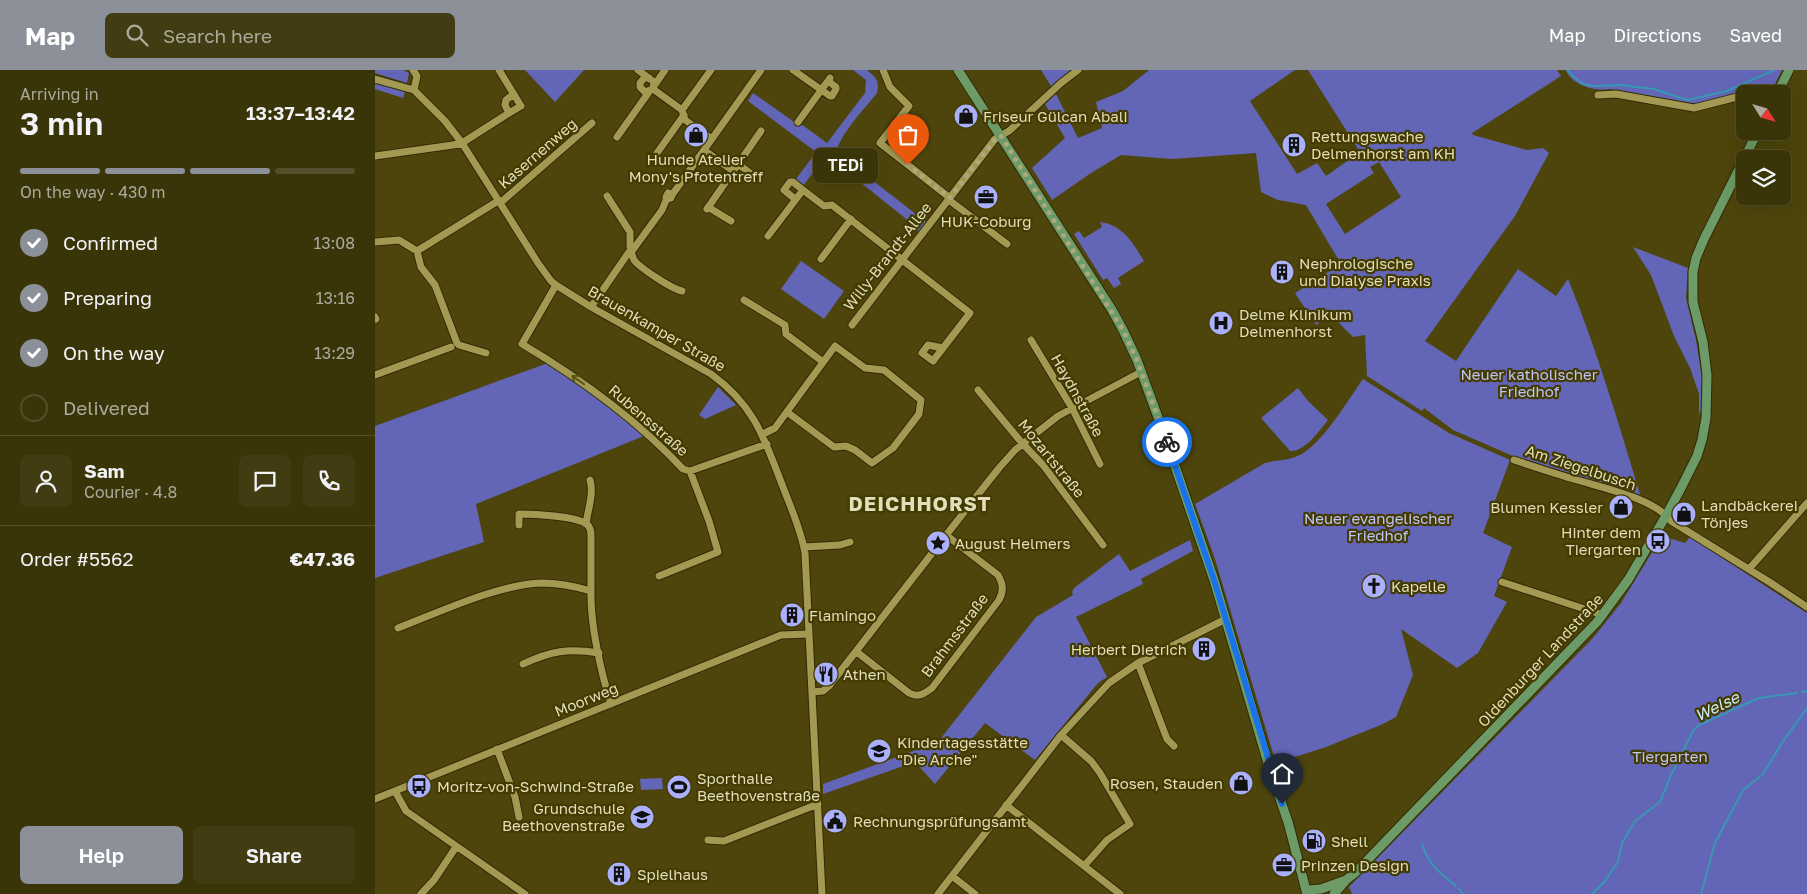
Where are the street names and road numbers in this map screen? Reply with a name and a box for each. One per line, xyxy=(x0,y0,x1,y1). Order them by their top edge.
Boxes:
street label: Kasernenweg xyxy=(494,114,580,192)
street label: Willy-Brandt-Allee xyxy=(839,198,935,314)
street label: Brauenkamper Straße xyxy=(585,281,729,375)
street label: Haydnstraße xyxy=(1048,351,1108,440)
street label: Rubensstraße xyxy=(606,381,693,460)
street label: Mozartstraße xyxy=(1015,415,1089,501)
street label: Am Ziegelbusch xyxy=(1523,441,1639,493)
street label: Brahmsstraße xyxy=(917,589,992,680)
street label: Oldenburger Landstraße xyxy=(1474,589,1607,730)
street label: Moorweg xyxy=(552,678,620,720)

